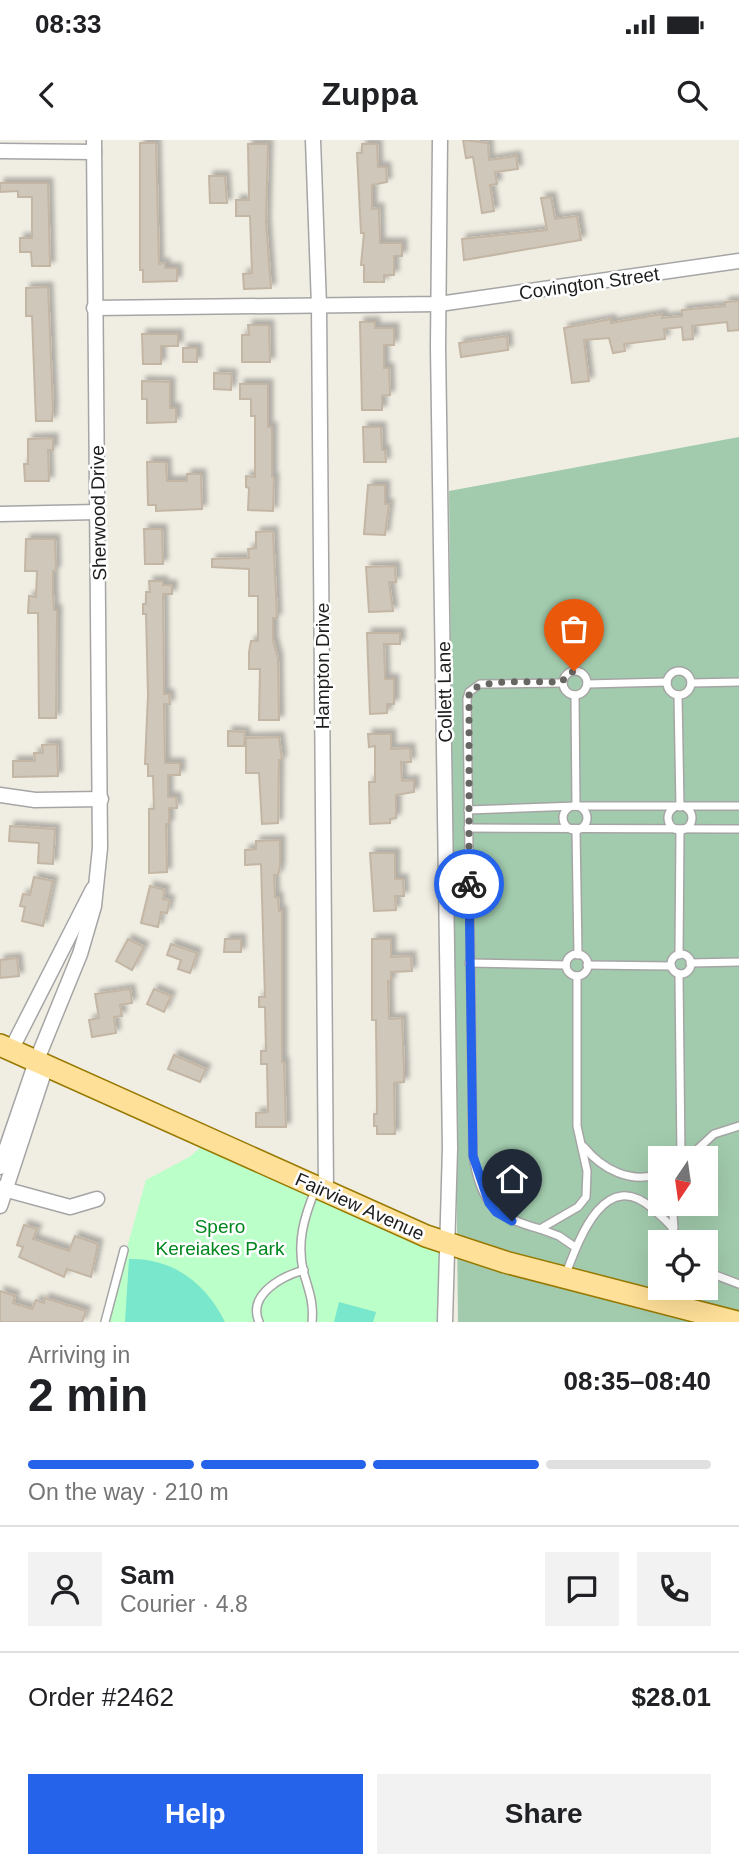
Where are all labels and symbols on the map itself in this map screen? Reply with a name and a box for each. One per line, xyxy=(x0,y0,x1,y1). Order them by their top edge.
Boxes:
street label: Covington Street xyxy=(518,263,661,304)
street label: Sherwood Drive xyxy=(87,445,110,581)
pin xyxy=(544,599,604,671)
street label: Hampton Drive xyxy=(312,603,333,729)
street label: Collett Lane xyxy=(433,641,456,743)
courier xyxy=(434,849,504,919)
north arrow xyxy=(648,1146,718,1216)
pin xyxy=(482,1149,542,1221)
street label: Fairview Avenue xyxy=(292,1169,428,1244)
park label: Spero Kereiakes Park xyxy=(156,1216,285,1259)

